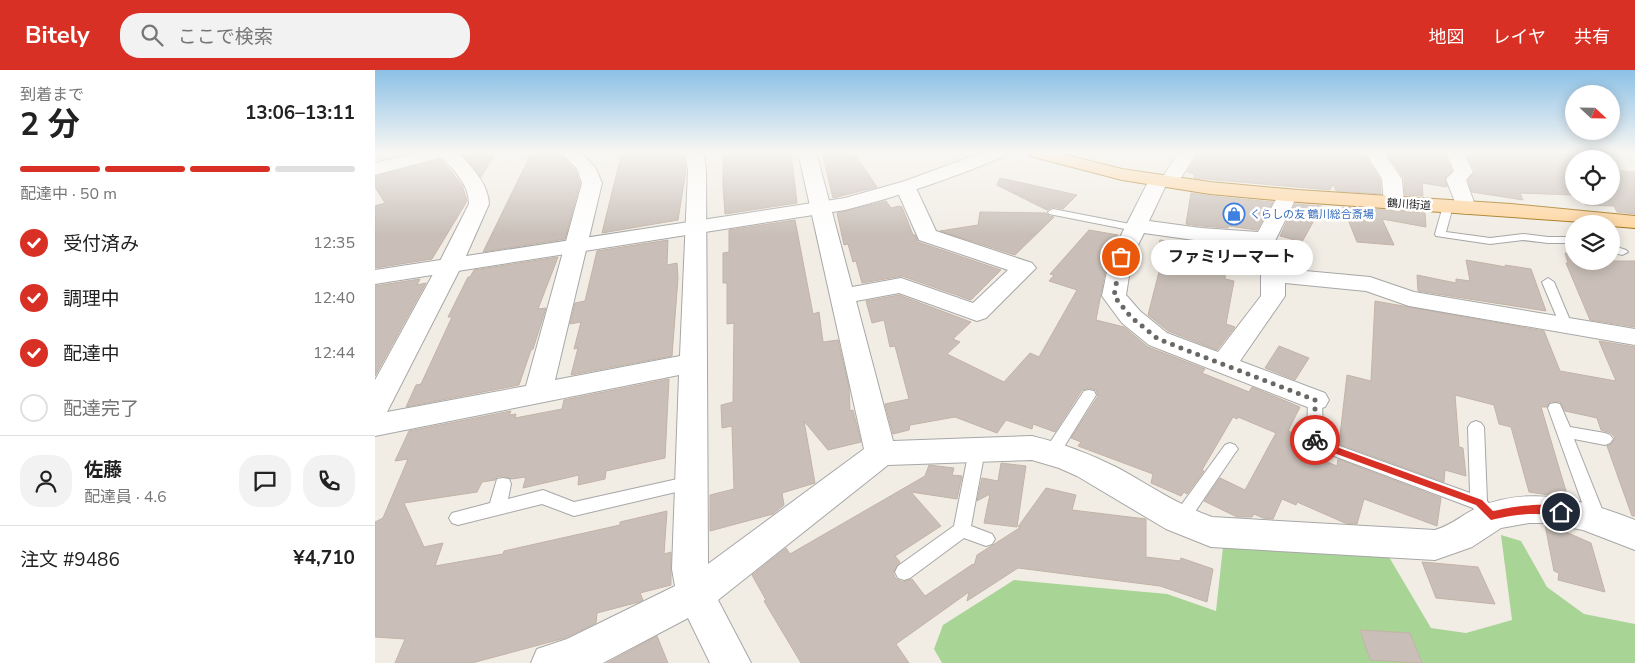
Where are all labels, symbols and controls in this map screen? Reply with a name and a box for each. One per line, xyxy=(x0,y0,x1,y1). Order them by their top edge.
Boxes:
search box xyxy=(120,13,470,58)
text: Bitely xyxy=(25,19,90,51)
icon: search xyxy=(138,21,166,49)
text: ここで検索 xyxy=(178,24,273,50)
text: 地図 xyxy=(1429,25,1465,49)
text: レイヤ xyxy=(1493,25,1546,49)
text: 共有 xyxy=(1574,25,1610,49)
text: 到着まで xyxy=(20,84,84,106)
north arrow xyxy=(1565,85,1620,140)
map controls xyxy=(1565,85,1620,270)
text: 13:06–13:11 xyxy=(245,100,355,126)
text: 2 分 xyxy=(20,103,80,146)
button: locate xyxy=(1565,150,1620,205)
text: 配達中 · 50 m xyxy=(20,183,117,205)
street label: 鶴川街道 xyxy=(1386,195,1431,214)
shop icon: くらしの友 鶴川総合斎場 xyxy=(1222,202,1246,226)
place label: くらしの友 鶴川総合斎場 xyxy=(1250,207,1374,222)
button: layers xyxy=(1565,215,1620,270)
icon: check xyxy=(20,229,48,257)
text: 受付済み xyxy=(63,231,139,257)
text: 12:35 xyxy=(313,232,355,254)
pin xyxy=(1100,236,1142,278)
callout: ファミリーマート xyxy=(1151,240,1313,274)
icon: bag xyxy=(1107,243,1135,271)
text: ファミリーマート xyxy=(1168,246,1296,268)
icon: check xyxy=(20,284,48,312)
text: 調理中 xyxy=(63,286,120,312)
text: 12:40 xyxy=(313,287,355,309)
icon: check xyxy=(20,339,48,367)
text: 配達中 xyxy=(63,341,120,367)
text: 12:44 xyxy=(313,342,355,364)
text: 配達完了 xyxy=(63,396,139,422)
courier xyxy=(1290,415,1340,465)
icon: bike xyxy=(1301,426,1329,454)
button: person xyxy=(20,455,72,507)
button: chat xyxy=(239,455,291,507)
button: phone xyxy=(303,455,355,507)
text: 佐藤 xyxy=(84,457,122,483)
text: 配達員 · 4.6 xyxy=(84,486,167,508)
pin xyxy=(1540,491,1582,533)
icon: home xyxy=(1547,498,1575,526)
text: ¥4,710 xyxy=(293,545,355,571)
text: 注文 #9486 xyxy=(20,547,120,573)

